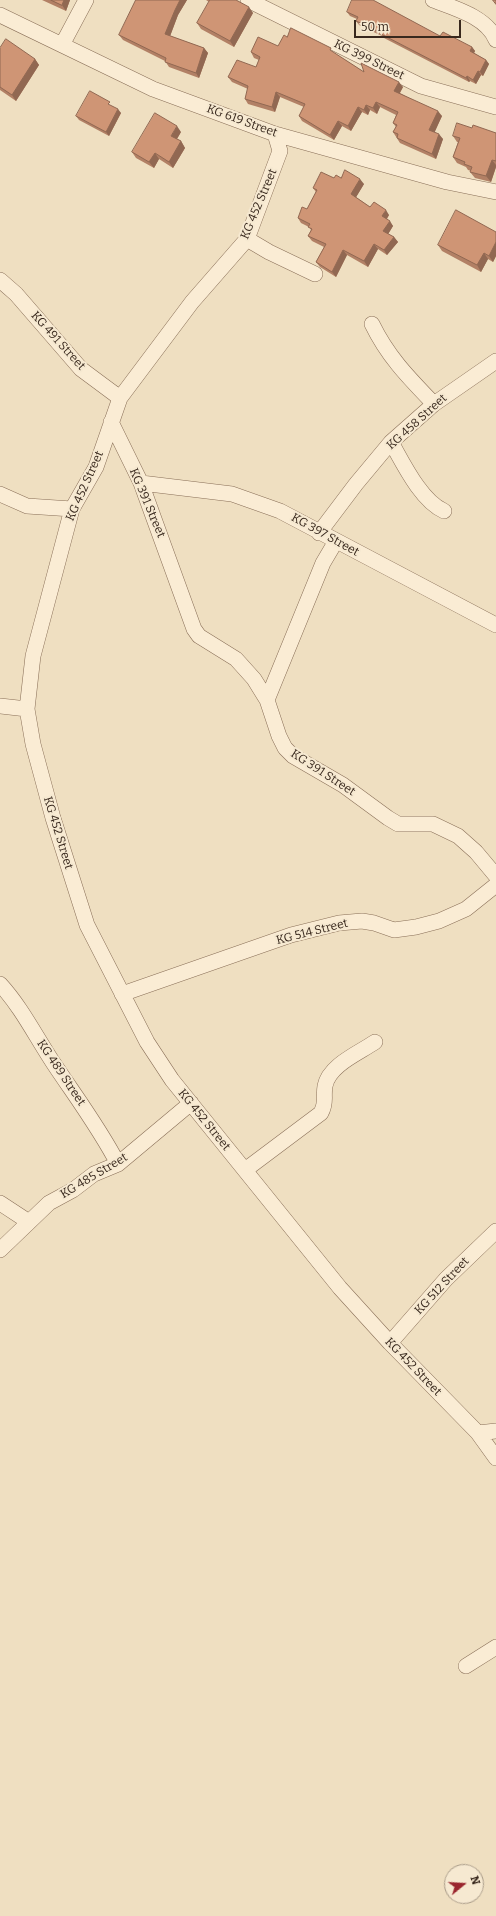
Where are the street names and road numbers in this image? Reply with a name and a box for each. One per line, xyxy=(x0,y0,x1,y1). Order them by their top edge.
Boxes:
street label: KG 399 Street xyxy=(332,37,406,83)
street label: KG 619 Street xyxy=(205,102,279,140)
street label: KG 452 Street xyxy=(238,167,280,241)
street label: KG 491 Street xyxy=(28,309,88,373)
street label: KG 458 Street xyxy=(384,391,450,453)
street label: KG 452 Street xyxy=(63,449,107,523)
street label: KG 391 Street xyxy=(126,466,168,540)
street label: KG 397 Street xyxy=(289,511,361,559)
street label: KG 391 Street xyxy=(288,747,358,799)
street label: KG 452 Street xyxy=(40,795,76,871)
street label: KG 514 Street xyxy=(275,916,349,948)
street label: KG 489 Street xyxy=(34,1037,88,1109)
street label: KG 452 Street xyxy=(175,1086,233,1154)
street label: KG 485 Street xyxy=(58,1150,130,1202)
street label: KG 512 Street xyxy=(412,1254,472,1318)
street label: KG 452 Street xyxy=(382,1335,444,1399)

